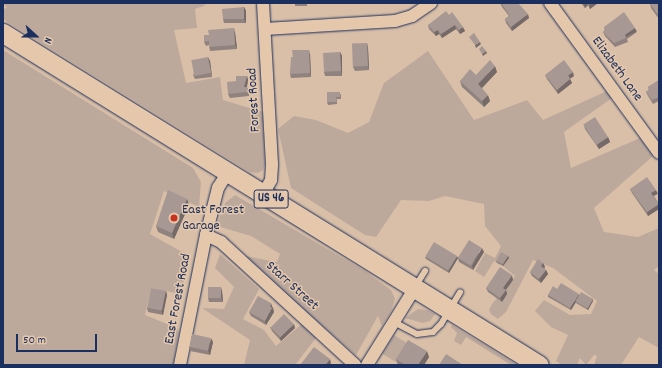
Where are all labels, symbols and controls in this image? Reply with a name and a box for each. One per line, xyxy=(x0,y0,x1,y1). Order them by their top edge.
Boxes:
north arrow xyxy=(16,16,56,56)
street label: Elizabeth Lane xyxy=(588,33,646,105)
text: N xyxy=(39,35,56,46)
street label: Forest Road xyxy=(244,67,264,133)
road number: US 46 xyxy=(253,188,289,210)
place label: East Forest Garage xyxy=(182,202,244,234)
marker: East Forest Garage xyxy=(169,213,179,223)
street label: East Forest Road xyxy=(161,253,195,345)
street label: Starr Street xyxy=(262,258,322,314)
scale bar xyxy=(18,326,99,352)
text: 50 m xyxy=(23,332,46,349)

